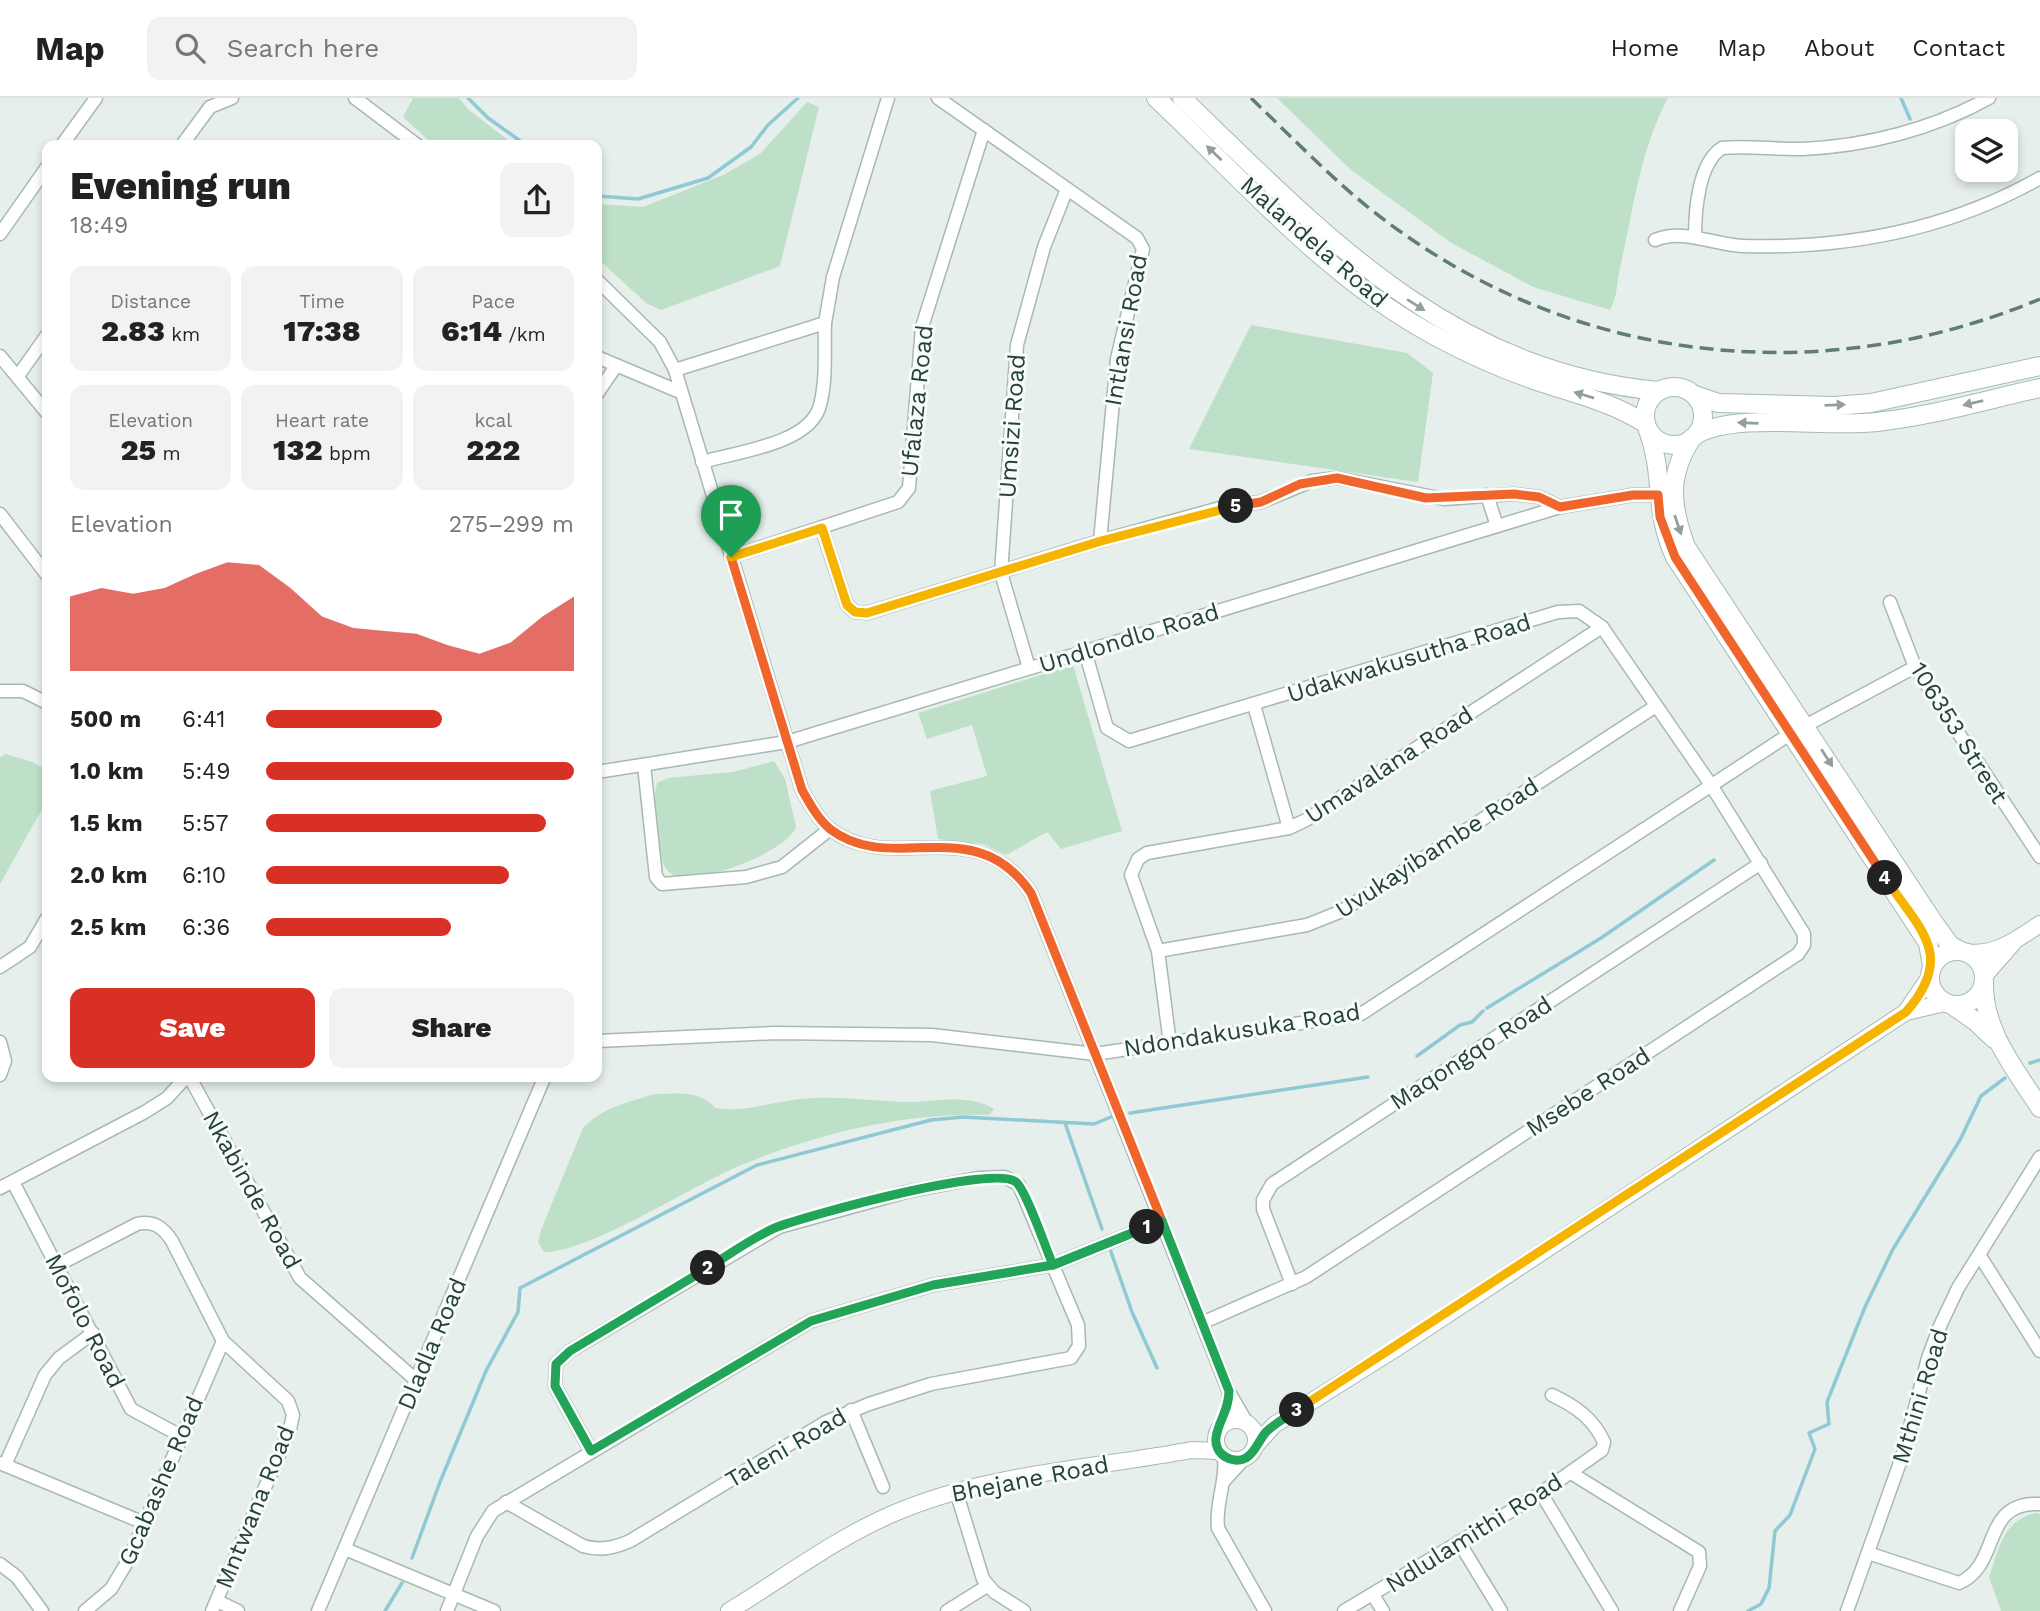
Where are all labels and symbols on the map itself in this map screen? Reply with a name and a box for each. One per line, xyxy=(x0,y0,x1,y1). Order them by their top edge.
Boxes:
one-way arrow xyxy=(1206,145,1223,162)
street label: Malandela Road xyxy=(1235,170,1393,314)
street label: Intlansi Road xyxy=(1099,252,1153,408)
one-way arrow xyxy=(1407,298,1426,311)
street label: Ufalaza Road xyxy=(895,324,939,478)
street label: Umsizi Road xyxy=(993,353,1031,499)
one-way arrow xyxy=(1573,390,1594,400)
one-way arrow xyxy=(1962,398,1984,409)
one-way arrow xyxy=(1824,399,1846,411)
one-way arrow xyxy=(1737,417,1759,429)
pin xyxy=(701,485,761,557)
pin: 5 xyxy=(1218,488,1254,524)
one-way arrow xyxy=(1673,515,1684,536)
street label: Undlondlo Road xyxy=(1036,597,1222,679)
street label: Udakwakusutha Road xyxy=(1284,608,1534,708)
street label: 106353 Street xyxy=(1904,657,2014,809)
street label: Umavalana Road xyxy=(1300,700,1478,830)
one-way arrow xyxy=(1820,748,1833,768)
street label: Uvukayibambe Road xyxy=(1330,772,1544,924)
pin: 4 xyxy=(1868,860,1902,896)
street label: Maqongqo Road xyxy=(1385,990,1557,1116)
street label: Ndondakusuka Road xyxy=(1122,997,1362,1063)
street label: Msebe Road xyxy=(1521,1041,1655,1143)
street label: Nkabinde Road xyxy=(197,1106,307,1274)
pin: 1 xyxy=(1130,1210,1164,1244)
street label: Mofolo Road xyxy=(39,1249,131,1393)
pin: 2 xyxy=(690,1250,726,1286)
street label: Dladla Road xyxy=(392,1274,472,1414)
street label: Mthini Road xyxy=(1886,1325,1954,1467)
street label: Gcabashe Road xyxy=(113,1392,209,1570)
pin: 3 xyxy=(1280,1392,1314,1428)
street label: Taleni Road xyxy=(721,1402,851,1494)
street label: Mntwana Road xyxy=(210,1421,300,1593)
street label: Bhejane Road xyxy=(949,1450,1111,1508)
street label: Ndlulamithi Road xyxy=(1381,1467,1567,1599)

